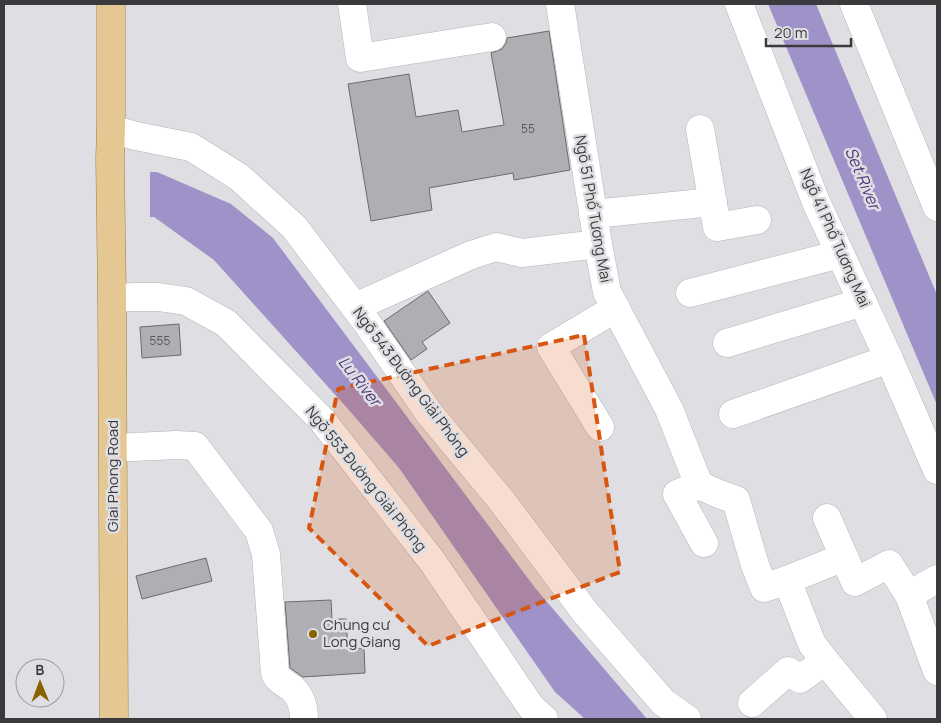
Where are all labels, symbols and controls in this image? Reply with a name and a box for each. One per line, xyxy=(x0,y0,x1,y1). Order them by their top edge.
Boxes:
scale bar xyxy=(766,15,851,47)
text: 20 m xyxy=(774,22,807,43)
house number: 55 xyxy=(521,120,535,137)
street label: Ngõ 51 Phố Tương Mai xyxy=(570,133,617,284)
water label: Set River xyxy=(840,144,887,215)
street label: Ngõ 41 Phố Tương Mai xyxy=(795,165,876,310)
street label: Ngõ 543 Đường Giải Phóng xyxy=(348,303,475,461)
house number: 555 xyxy=(150,332,170,349)
water label: Lu River xyxy=(334,352,388,412)
street label: Ngõ 553 Đường Giải Phóng xyxy=(301,401,432,556)
street label: Giai Phong Road xyxy=(102,420,123,532)
place label: Chung cư Long Giang xyxy=(323,614,401,652)
marker: Chung cư Long Giang xyxy=(307,628,319,640)
north arrow xyxy=(15,658,65,708)
text: B xyxy=(35,660,45,679)

